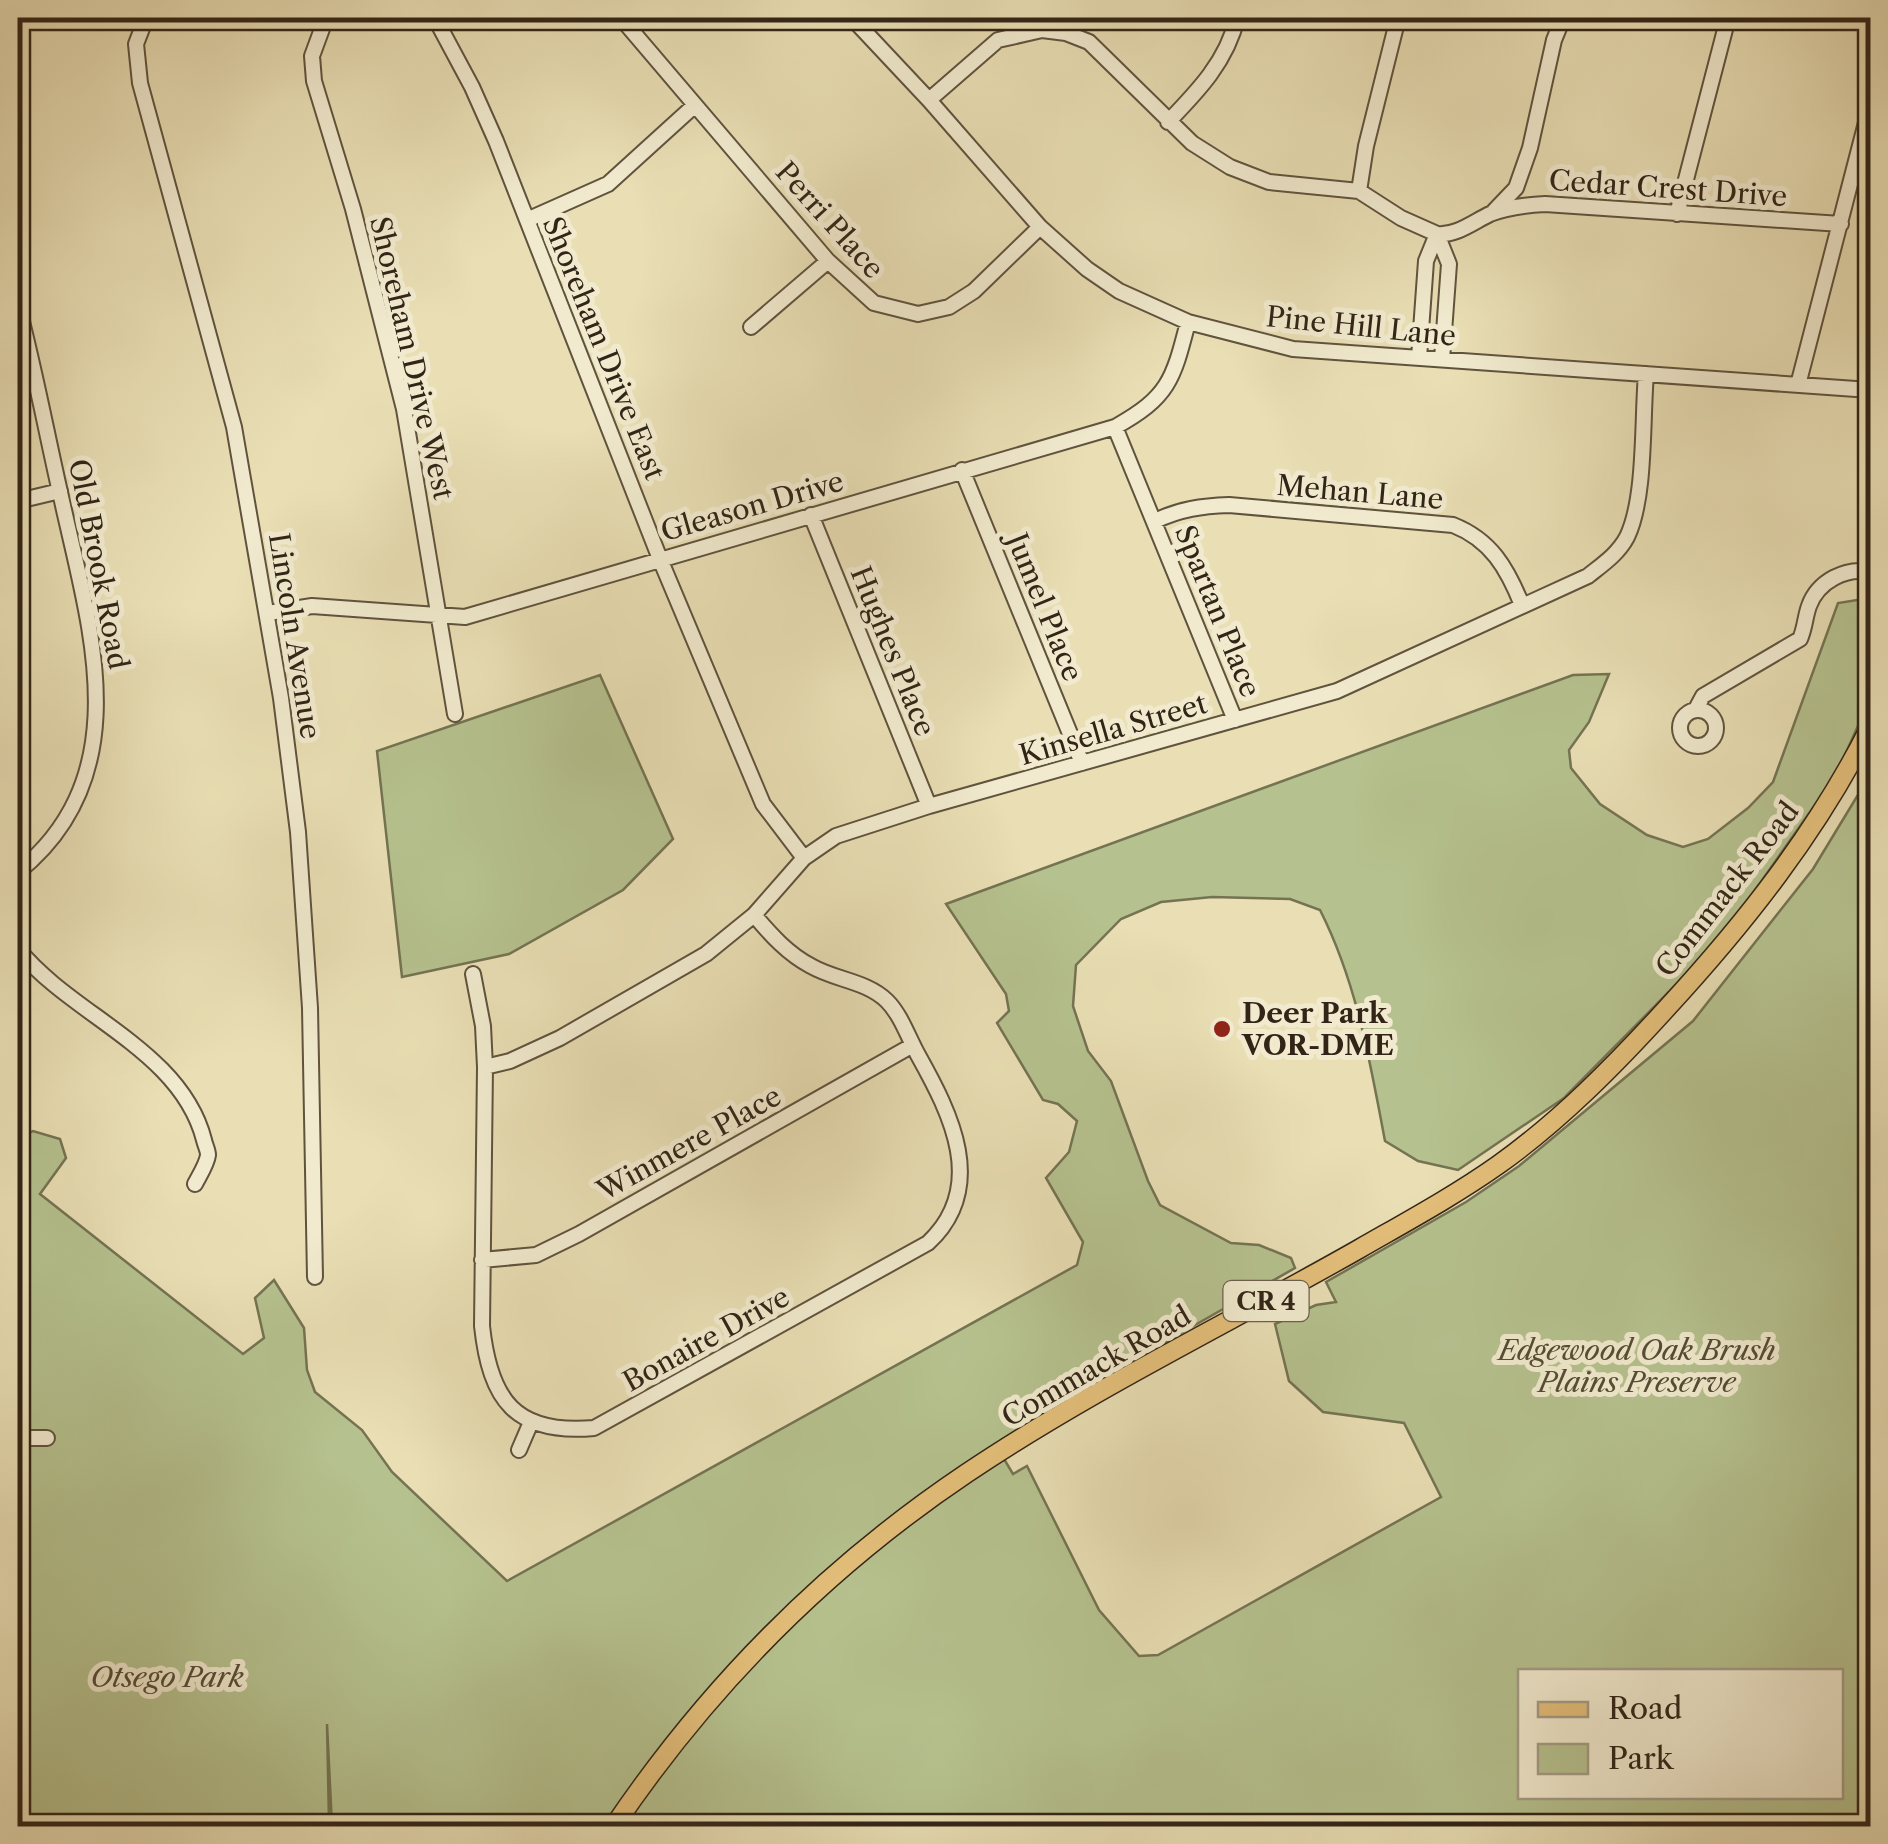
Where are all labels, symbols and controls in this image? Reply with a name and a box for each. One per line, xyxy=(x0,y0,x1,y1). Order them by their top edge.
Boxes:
street label: Perri Place xyxy=(769,155,891,285)
street label: Cedar Crest Drive xyxy=(1548,163,1788,213)
street label: Shoreham Drive East xyxy=(536,212,672,485)
street label: Shoreham Drive West xyxy=(363,213,461,503)
street label: Pine Hill Lane xyxy=(1264,299,1458,353)
street label: Old Brook Road xyxy=(62,456,136,672)
street label: Gleason Drive xyxy=(657,464,847,548)
street label: Mehan Lane xyxy=(1275,468,1445,516)
street label: Spartan Place xyxy=(1168,520,1268,702)
street label: Jumel Place xyxy=(998,524,1090,686)
street label: Lincoln Avenue xyxy=(262,531,328,741)
street label: Hughes Place xyxy=(843,561,943,741)
street label: Kinsella Street xyxy=(1015,686,1211,772)
street label: Commack Road xyxy=(1648,795,1806,983)
place label: Deer Park VOR-DME xyxy=(1241,996,1394,1062)
marker: Deer Park VOR-DME xyxy=(1211,1018,1233,1040)
street label: Winmere Place xyxy=(590,1078,787,1208)
street label: Bonaire Drive xyxy=(617,1279,795,1399)
road number: CR 4 xyxy=(1224,1281,1308,1321)
street label: Commack Road xyxy=(995,1298,1197,1434)
park label: Edgewood Oak Brush Plains Preserve xyxy=(1496,1333,1776,1399)
park label: Otsego Park xyxy=(90,1660,244,1694)
legend xyxy=(1518,1669,1843,1799)
text: Road xyxy=(1608,1690,1682,1727)
text: Park xyxy=(1608,1740,1675,1777)

